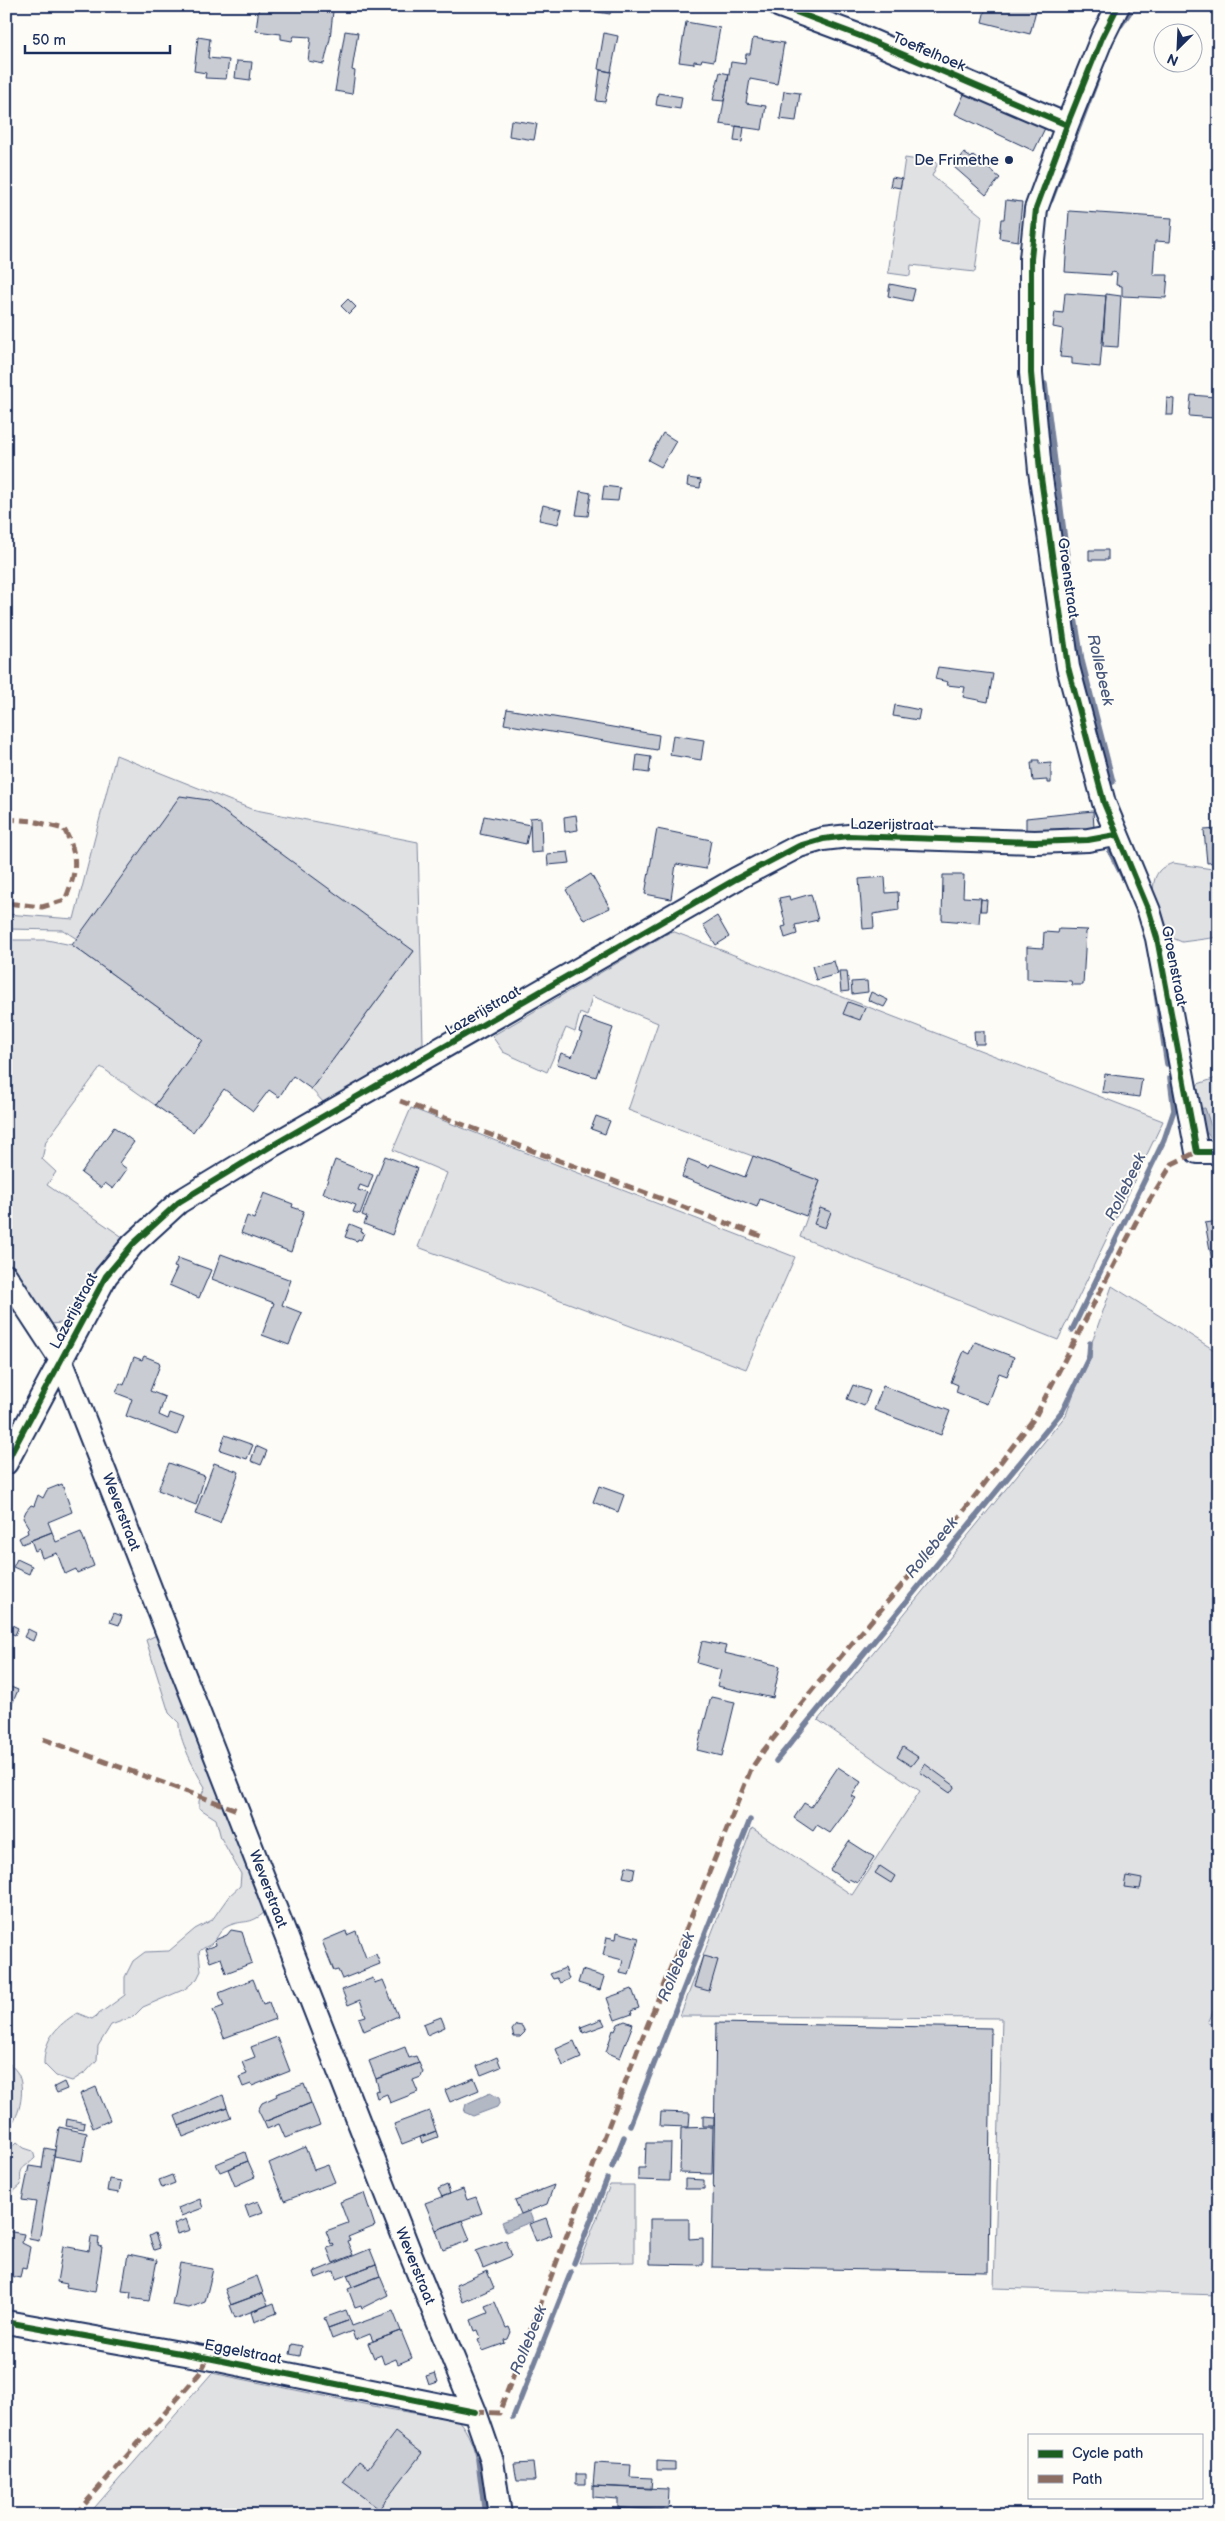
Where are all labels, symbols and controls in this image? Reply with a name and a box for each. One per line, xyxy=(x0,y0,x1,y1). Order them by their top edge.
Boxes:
scale bar xyxy=(25,22,170,54)
north arrow xyxy=(1152,22,1202,72)
street label: Toeffelhoek xyxy=(890,28,969,76)
text: 50 m xyxy=(32,31,66,50)
text: N xyxy=(1165,50,1181,69)
place label: De Frimethe xyxy=(914,151,999,170)
marker: De Frimethe xyxy=(1003,154,1015,166)
street label: Groenstraat xyxy=(1053,537,1083,620)
water label: Rollebeek xyxy=(1083,632,1118,709)
street label: Lazerijstraat xyxy=(850,815,934,835)
street label: Groenstraat xyxy=(1157,924,1191,1008)
street label: Lazerijstraat xyxy=(442,982,524,1040)
water label: Rollebeek xyxy=(1101,1149,1151,1224)
street label: Lazerijstraat xyxy=(46,1269,102,1352)
street label: Weverstraat xyxy=(97,1470,145,1554)
water label: Rollebeek xyxy=(902,1513,963,1582)
street label: Weverstraat xyxy=(244,1847,292,1931)
water label: Rollebeek xyxy=(655,1929,700,2004)
street label: Weverstraat xyxy=(391,2225,439,2308)
water label: Rollebeek xyxy=(507,2302,552,2377)
street label: Eggelstraat xyxy=(203,2335,284,2369)
legend xyxy=(1028,2434,1202,2498)
text: Cycle path xyxy=(1072,2444,1143,2463)
text: Path xyxy=(1072,2470,1102,2489)

